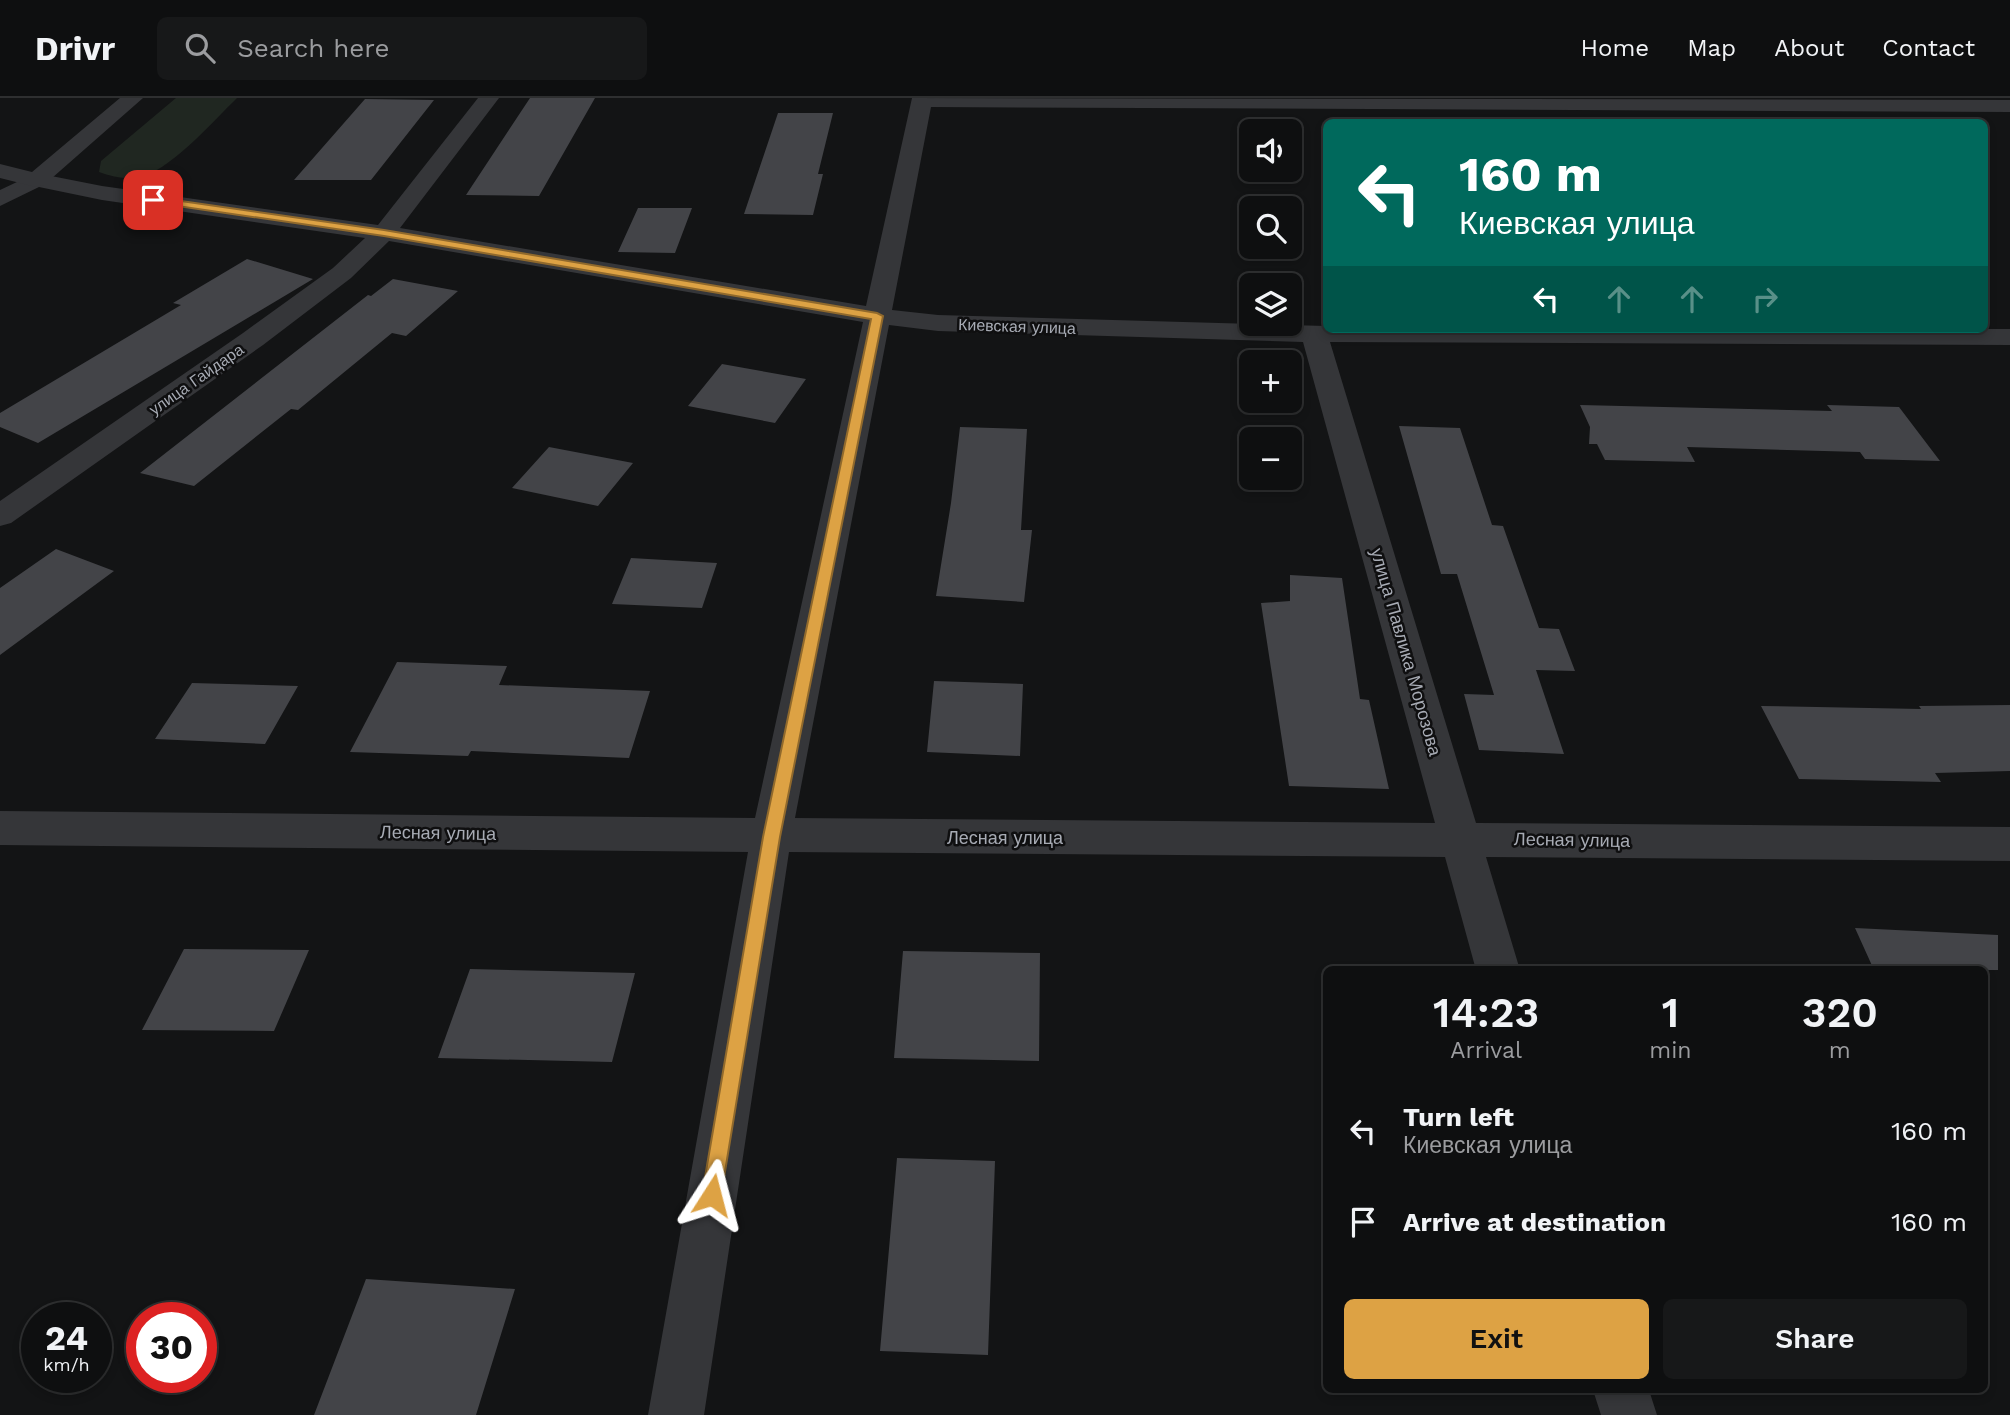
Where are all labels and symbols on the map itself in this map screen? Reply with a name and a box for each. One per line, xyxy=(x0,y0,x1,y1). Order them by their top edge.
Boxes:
pin xyxy=(123,170,183,230)
street label: Киевская улица xyxy=(958,315,1076,338)
street label: улица Гайдара xyxy=(145,340,247,419)
street label: улица Павлика Морозова xyxy=(1367,546,1446,759)
street label: Лесная улица xyxy=(380,821,497,844)
street label: Лесная улица xyxy=(947,827,1064,848)
street label: Лесная улица xyxy=(1514,828,1631,851)
position arrow xyxy=(675,1158,749,1232)
speed limit sign: 30 xyxy=(126,1302,217,1393)

